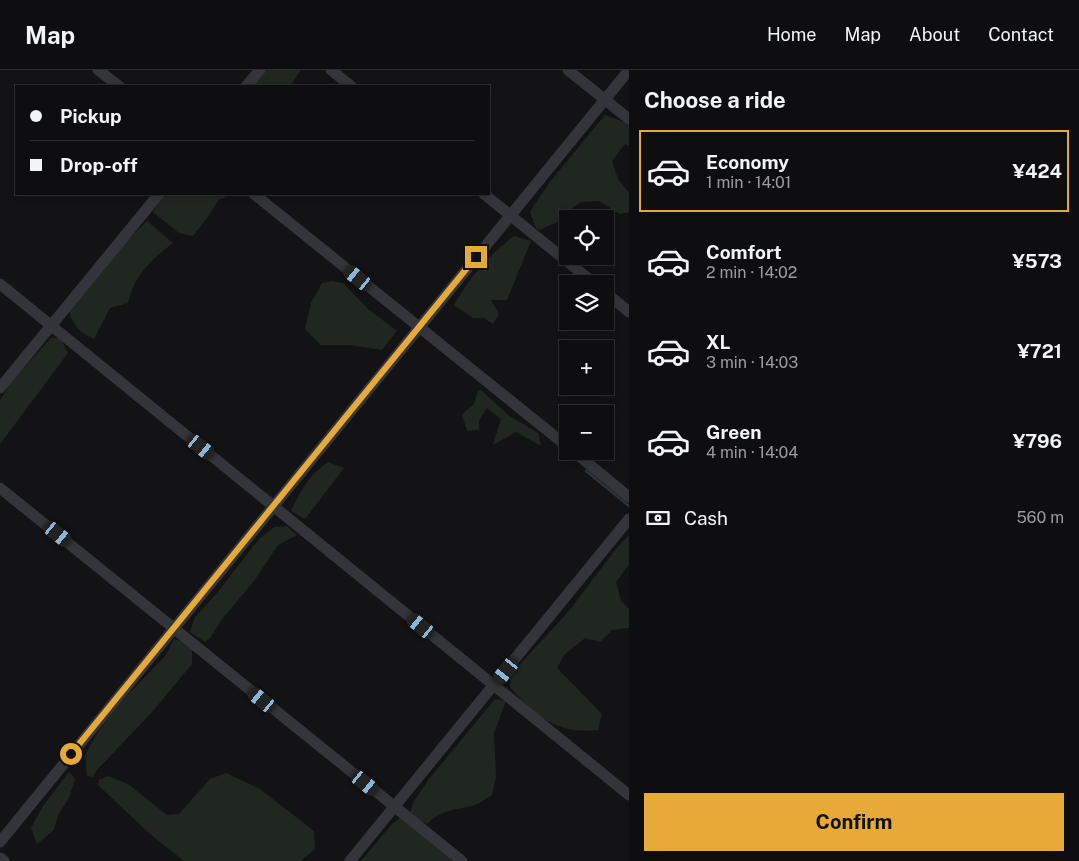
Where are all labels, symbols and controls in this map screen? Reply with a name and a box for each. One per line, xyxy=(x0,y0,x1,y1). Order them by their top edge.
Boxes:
text: Map xyxy=(25,21,75,49)
text: Home xyxy=(767,24,817,45)
text: Map xyxy=(845,24,881,45)
text: About xyxy=(909,24,960,45)
text: Contact xyxy=(988,24,1054,45)
text: Choose a ride xyxy=(644,87,786,113)
text: Pickup xyxy=(60,105,122,127)
icon: car xyxy=(646,149,691,194)
text: Economy xyxy=(706,151,789,173)
text: Drop-off xyxy=(60,154,137,176)
text: ¥424 xyxy=(1012,160,1062,182)
text: 1 min · 14:01 xyxy=(706,173,791,192)
map controls xyxy=(559,210,614,460)
button: locate xyxy=(559,210,614,265)
icon: car xyxy=(646,239,691,284)
text: Comfort xyxy=(706,241,782,263)
route end xyxy=(465,246,487,268)
text: ¥573 xyxy=(1012,250,1062,272)
car xyxy=(341,263,374,293)
text: 2 min · 14:02 xyxy=(706,263,797,282)
button: layers xyxy=(559,275,614,330)
icon: car xyxy=(646,329,691,374)
text: XL xyxy=(706,331,731,353)
button: + xyxy=(559,340,614,395)
text: ¥721 xyxy=(1017,340,1062,362)
text: 3 min · 14:03 xyxy=(706,353,798,372)
button: − xyxy=(559,405,614,460)
icon: car xyxy=(646,419,691,464)
text: Green xyxy=(706,421,761,443)
text: ¥796 xyxy=(1013,430,1062,452)
car xyxy=(184,432,217,462)
text: 4 min · 14:04 xyxy=(706,443,798,462)
icon: cash xyxy=(644,504,672,532)
text: Cash xyxy=(684,507,728,529)
text: 560 m xyxy=(1016,508,1064,527)
car xyxy=(41,519,74,549)
car xyxy=(404,611,437,641)
car xyxy=(490,655,521,687)
car xyxy=(245,685,278,715)
route start xyxy=(60,743,82,765)
car xyxy=(348,768,381,798)
button: Confirm xyxy=(644,793,1064,851)

